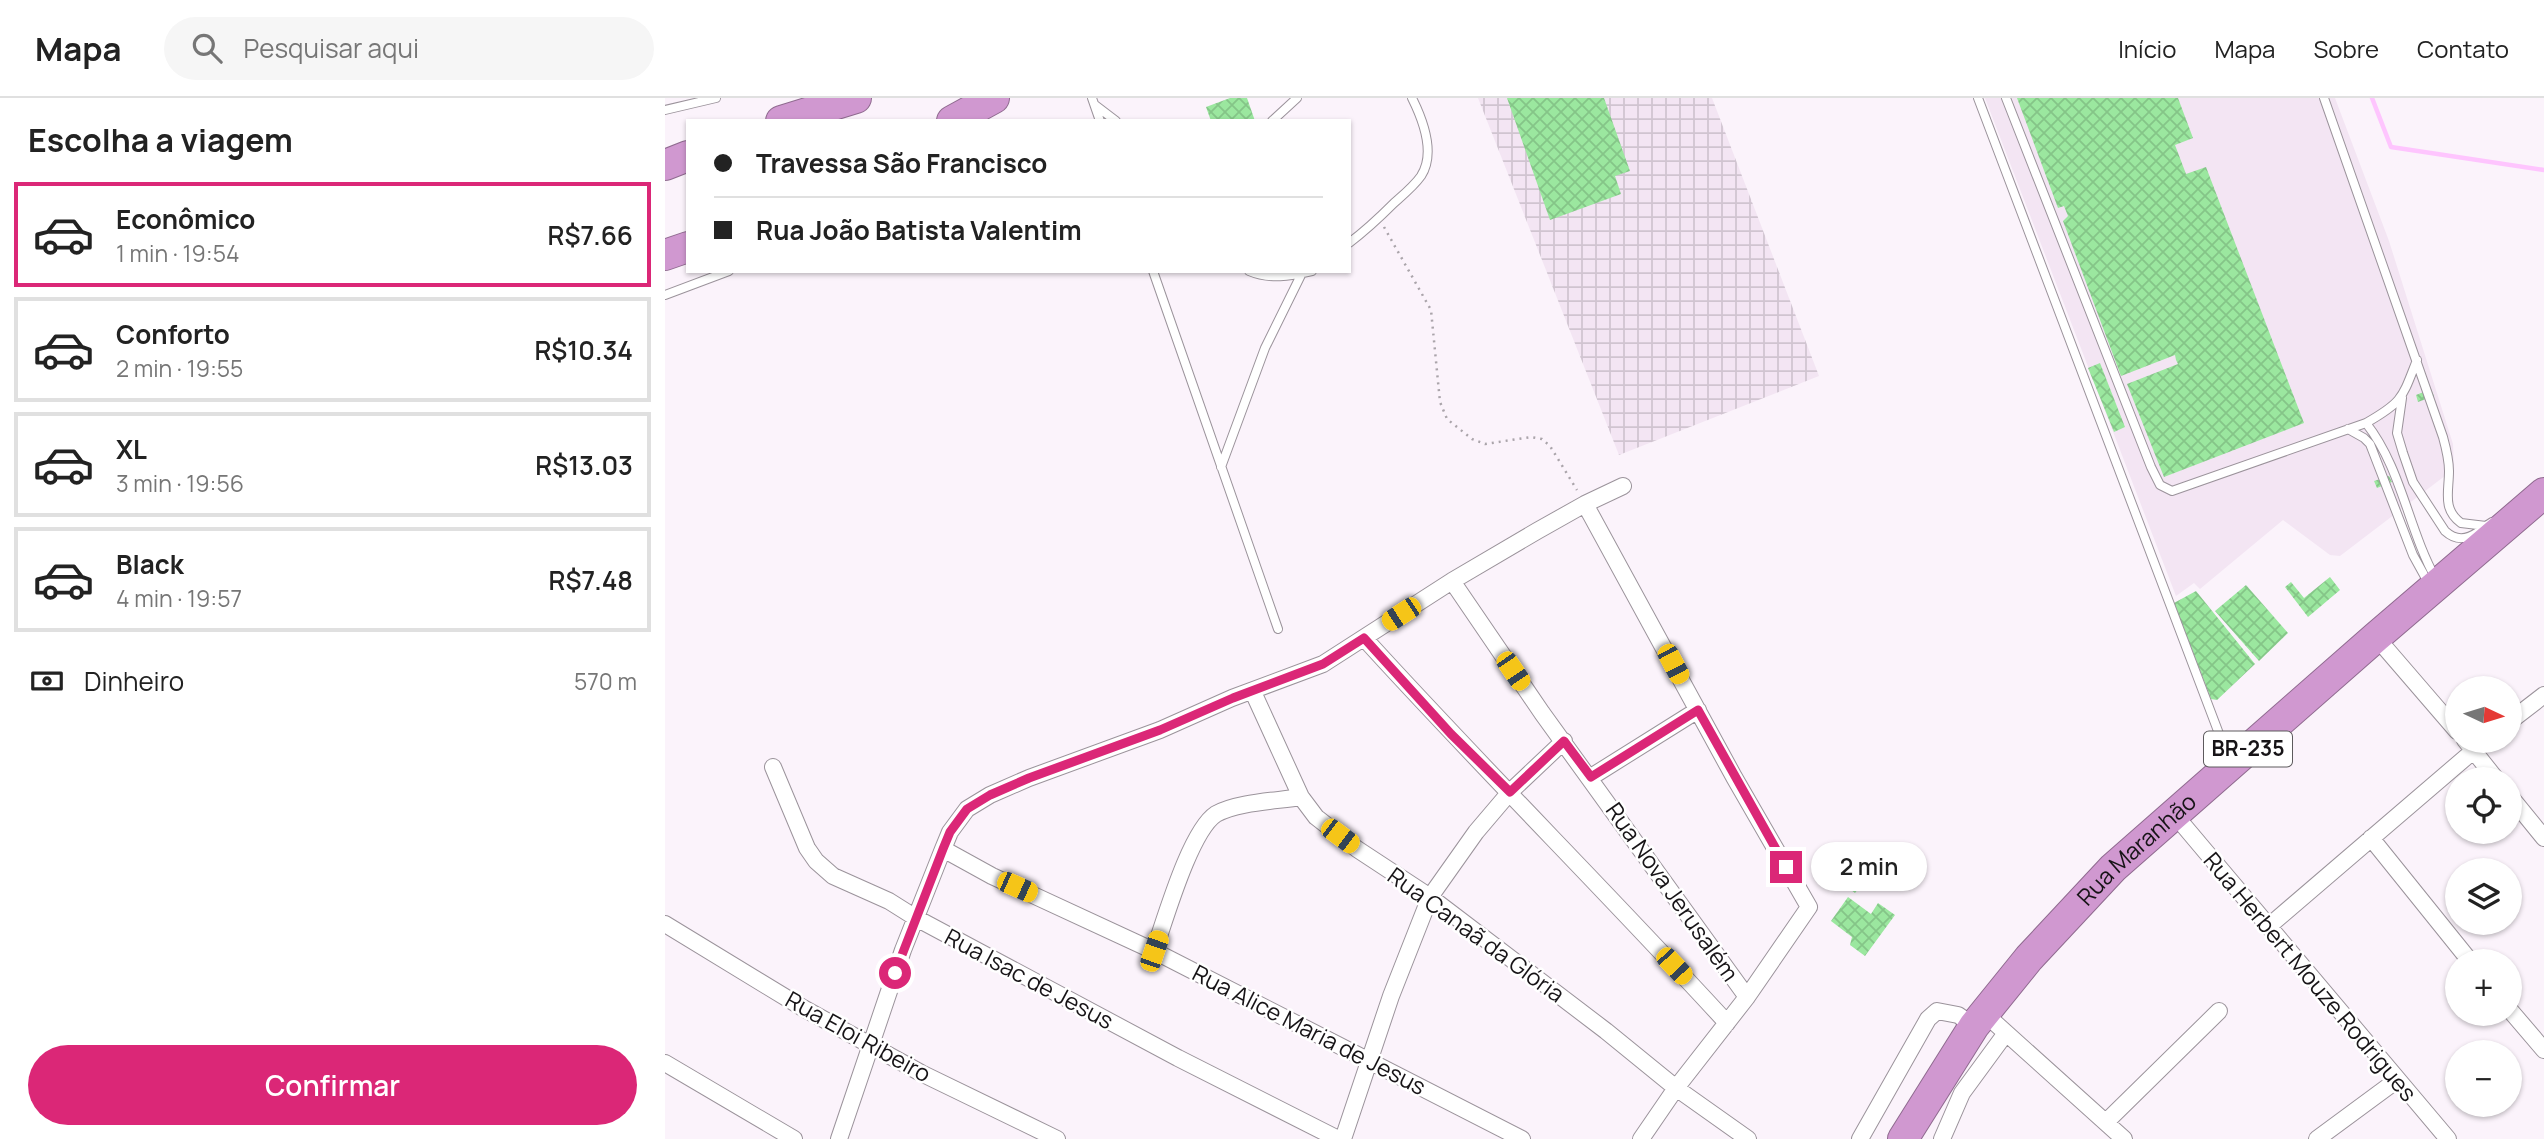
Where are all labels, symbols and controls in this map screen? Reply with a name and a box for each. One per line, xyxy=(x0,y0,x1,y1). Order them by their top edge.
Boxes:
search box xyxy=(164,17,654,80)
text: Mapa xyxy=(35,26,122,71)
icon: search xyxy=(188,29,226,67)
text: Pesquisar aqui xyxy=(244,30,419,66)
text: Início xyxy=(2118,32,2176,65)
text: Mapa xyxy=(2214,32,2275,65)
text: Sobre xyxy=(2313,32,2379,65)
text: Contato xyxy=(2417,32,2509,65)
text: Escolha a viagem xyxy=(28,118,293,162)
text: Travessa São Francisco xyxy=(756,145,1047,181)
text: Econômico xyxy=(116,201,255,237)
icon: car xyxy=(32,203,95,266)
text: Rua João Batista Valentim xyxy=(756,212,1082,248)
text: R$7.66 xyxy=(548,217,633,253)
text: 1 min · 19:54 xyxy=(116,237,239,269)
text: Conforto xyxy=(116,316,230,352)
icon: car xyxy=(32,318,95,381)
text: R$10.34 xyxy=(534,332,633,368)
text: 2 min · 19:55 xyxy=(116,352,243,384)
text: XL xyxy=(116,431,147,467)
icon: car xyxy=(32,433,95,496)
text: R$13.03 xyxy=(535,447,633,483)
text: 3 min · 19:56 xyxy=(116,467,244,499)
text: Black xyxy=(116,546,184,582)
icon: car xyxy=(32,548,95,611)
text: R$7.48 xyxy=(549,562,633,598)
text: 4 min · 19:57 xyxy=(116,582,242,614)
car xyxy=(1378,594,1425,634)
car xyxy=(1654,641,1693,687)
car xyxy=(1493,648,1534,694)
icon: cash xyxy=(28,662,66,700)
text: Dinheiro xyxy=(84,663,184,699)
text: 570 m xyxy=(574,665,637,697)
north arrow xyxy=(2445,676,2522,752)
map controls xyxy=(2445,676,2522,1117)
road number: BR-235 xyxy=(2204,732,2292,766)
button: locate xyxy=(2445,767,2522,844)
street label: Rua Maranhão xyxy=(2069,785,2203,912)
street label: Rua Nova Jerusalém xyxy=(1599,796,1747,987)
car xyxy=(1317,815,1364,857)
callout: 2 min xyxy=(1811,842,1926,892)
street label: Rua Herbert Mouze Rodrigues xyxy=(2197,845,2425,1108)
text: 2 min xyxy=(1840,850,1898,882)
route end xyxy=(1770,851,1802,883)
button: layers xyxy=(2445,858,2522,935)
street label: Rua Canaã da Glória xyxy=(1382,859,1571,1009)
car xyxy=(994,869,1041,905)
street label: Rua Isac de Jesus xyxy=(940,920,1119,1036)
car xyxy=(1138,928,1171,974)
car xyxy=(1652,943,1697,989)
button: + xyxy=(2445,949,2522,1026)
street label: Rua Alice Maria de Jesus xyxy=(1187,956,1432,1102)
route start xyxy=(879,957,911,989)
street label: Rua Eloi Ribeiro xyxy=(780,983,937,1089)
button: − xyxy=(2445,1040,2522,1117)
button: Confirmar xyxy=(28,1045,637,1125)

